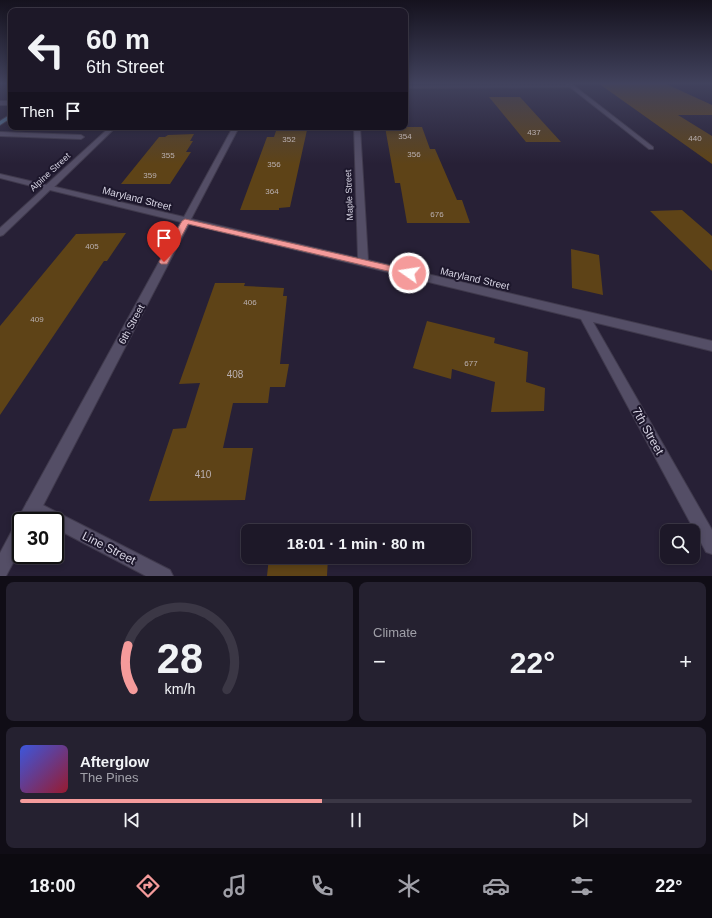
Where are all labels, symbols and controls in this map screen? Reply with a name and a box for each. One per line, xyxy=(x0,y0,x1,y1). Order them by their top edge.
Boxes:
icon: left xyxy=(20,24,72,76)
text: 60 m xyxy=(86,24,150,55)
text: 6th Street xyxy=(86,57,164,77)
icon: arrive xyxy=(62,100,84,122)
text: Then xyxy=(20,103,54,120)
house number: 437 xyxy=(527,128,541,137)
house number: 354 xyxy=(398,132,412,141)
house number: 440 xyxy=(688,134,702,143)
house number: 352 xyxy=(282,135,296,144)
street label: Alpine Street xyxy=(28,150,73,193)
house number: 356 xyxy=(407,150,421,159)
house number: 355 xyxy=(161,151,175,160)
house number: 356 xyxy=(267,160,281,169)
street label: Maple Street xyxy=(343,169,355,221)
house number: 359 xyxy=(143,171,157,180)
street label: Maryland Street xyxy=(101,185,173,212)
house number: 364 xyxy=(265,187,279,196)
house number: 676 xyxy=(430,210,444,219)
pin xyxy=(147,221,181,262)
icon: arrive xyxy=(153,227,175,249)
house number: 405 xyxy=(85,242,99,251)
position arrow xyxy=(388,252,430,294)
street label: Maryland Street xyxy=(439,265,511,292)
house number: 406 xyxy=(243,298,257,307)
street label: 6th Street xyxy=(116,302,147,346)
house number: 409 xyxy=(30,315,44,324)
house number: 677 xyxy=(464,359,478,368)
house number: 408 xyxy=(227,369,244,380)
street label: 7th Street xyxy=(629,405,667,458)
house number: 410 xyxy=(195,469,212,480)
speed limit sign: 30 xyxy=(12,512,64,564)
map controls xyxy=(660,524,700,564)
button: search xyxy=(660,524,700,564)
street label: Line Street xyxy=(80,529,139,568)
text: 18:01 · 1 min · 80 m xyxy=(287,535,425,552)
text: Climate xyxy=(373,625,417,640)
text: 28 xyxy=(156,634,203,681)
text: 22° xyxy=(510,646,555,679)
text: − xyxy=(373,649,386,674)
text: + xyxy=(679,649,692,674)
text: km/h xyxy=(164,680,195,696)
text: Afterglow xyxy=(80,753,149,770)
text: The Pines xyxy=(80,770,139,785)
icon: previous xyxy=(121,809,143,831)
icon: pause xyxy=(345,809,367,831)
icon: next xyxy=(569,809,591,831)
icon: directions xyxy=(134,872,162,900)
icon: music xyxy=(221,872,249,900)
icon: phone xyxy=(308,872,336,900)
icon: climate xyxy=(395,872,423,900)
icon: car xyxy=(482,872,510,900)
icon: filters xyxy=(568,872,596,900)
text: 18:00 xyxy=(29,876,75,896)
text: 22° xyxy=(655,876,682,896)

